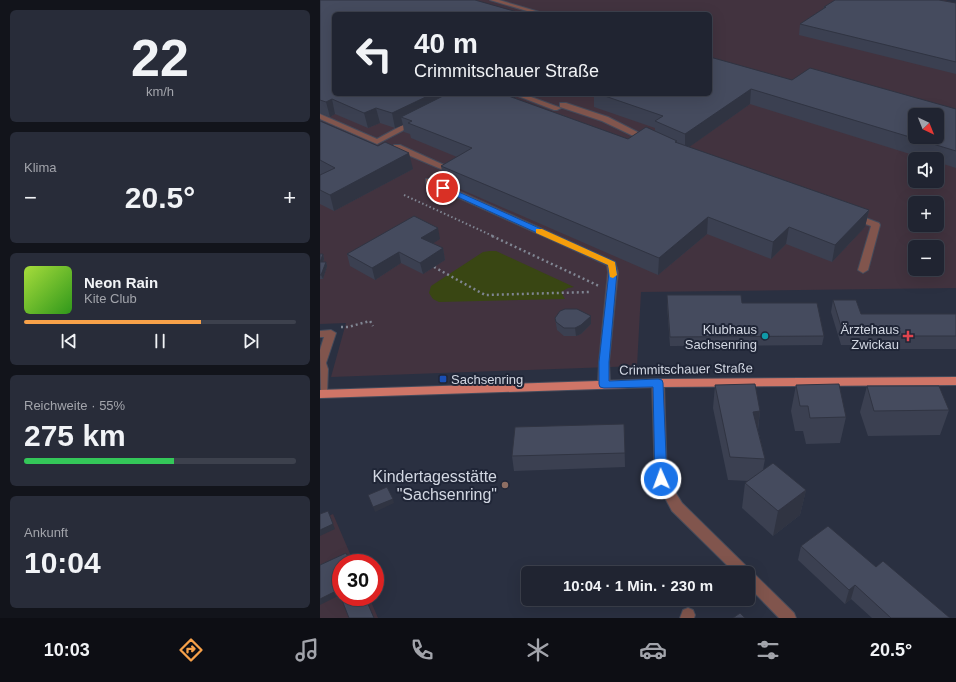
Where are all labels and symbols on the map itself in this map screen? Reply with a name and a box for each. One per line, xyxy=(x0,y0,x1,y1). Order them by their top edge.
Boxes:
north arrow xyxy=(908,108,944,144)
pin xyxy=(426,171,460,205)
place label: Klubhaus Sachsenring xyxy=(685,322,757,352)
place label: Ärztehaus Zwickau xyxy=(840,322,899,352)
marker: Ärztehaus Zwickau xyxy=(902,330,914,342)
marker: Klubhaus Sachsenring xyxy=(760,331,770,341)
street label: Crimmitschauer Straße xyxy=(619,360,753,378)
place label: Sachsenring xyxy=(451,372,523,387)
marker: Sachsenring xyxy=(438,374,448,384)
position arrow xyxy=(640,458,682,500)
place label: Kindertagesstätte "Sachsenring" xyxy=(372,468,497,503)
marker: Kindertagesstätte "Sachsenring" xyxy=(500,480,510,490)
speed limit sign: 30 xyxy=(332,554,384,606)

